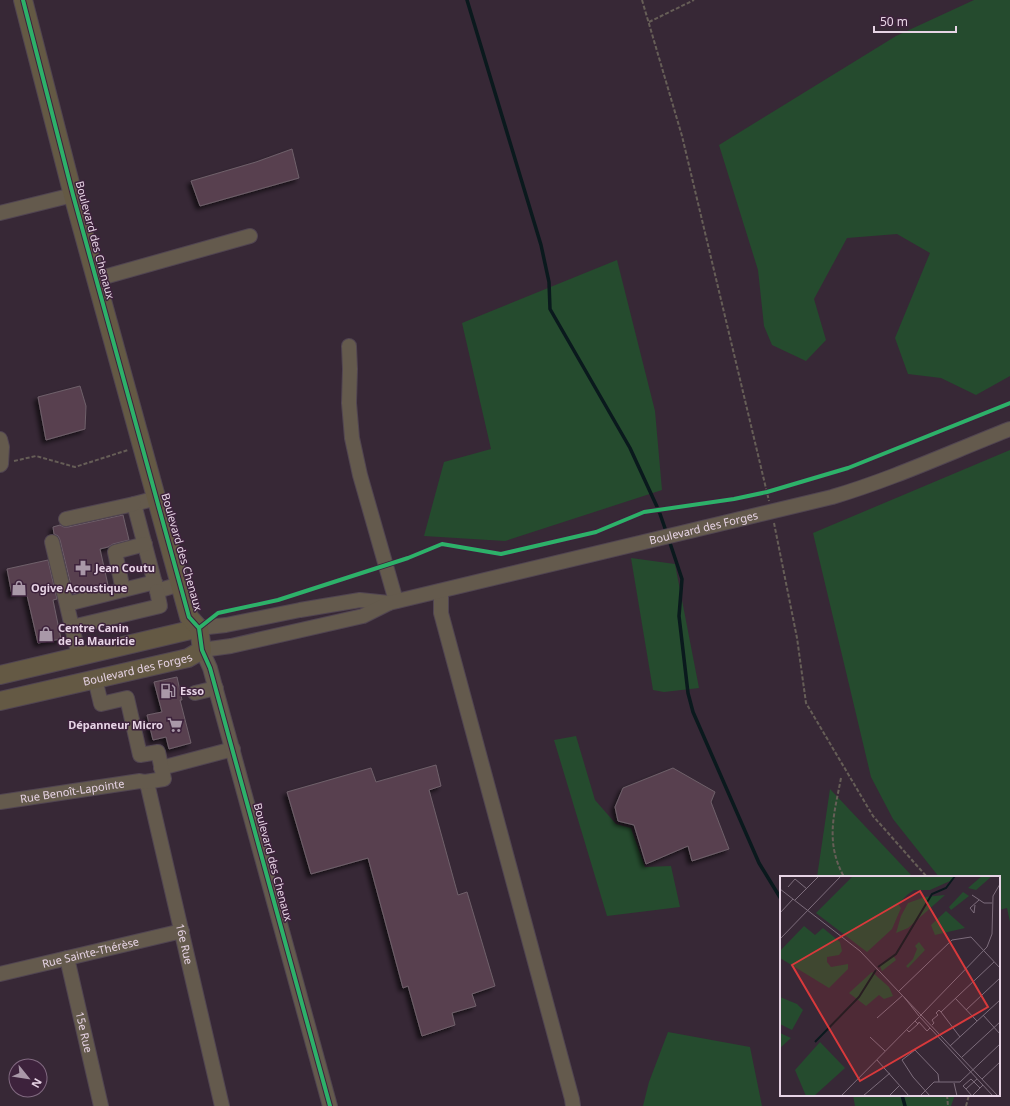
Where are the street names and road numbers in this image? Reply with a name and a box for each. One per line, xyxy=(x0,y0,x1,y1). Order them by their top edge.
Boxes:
street label: Boulevard des Chenaux xyxy=(72,179,119,301)
street label: Boulevard des Chenaux xyxy=(158,491,207,613)
street label: Boulevard des Forges xyxy=(648,507,759,548)
street label: Boulevard des Forges xyxy=(81,649,195,689)
street label: Rue Benoît-Lapointe xyxy=(19,775,125,806)
street label: Boulevard des Chenaux xyxy=(250,801,297,923)
street label: 16e Rue xyxy=(173,922,197,966)
street label: Rue Sainte-Thérèse xyxy=(40,933,140,971)
street label: 15e Rue xyxy=(73,1010,96,1054)

